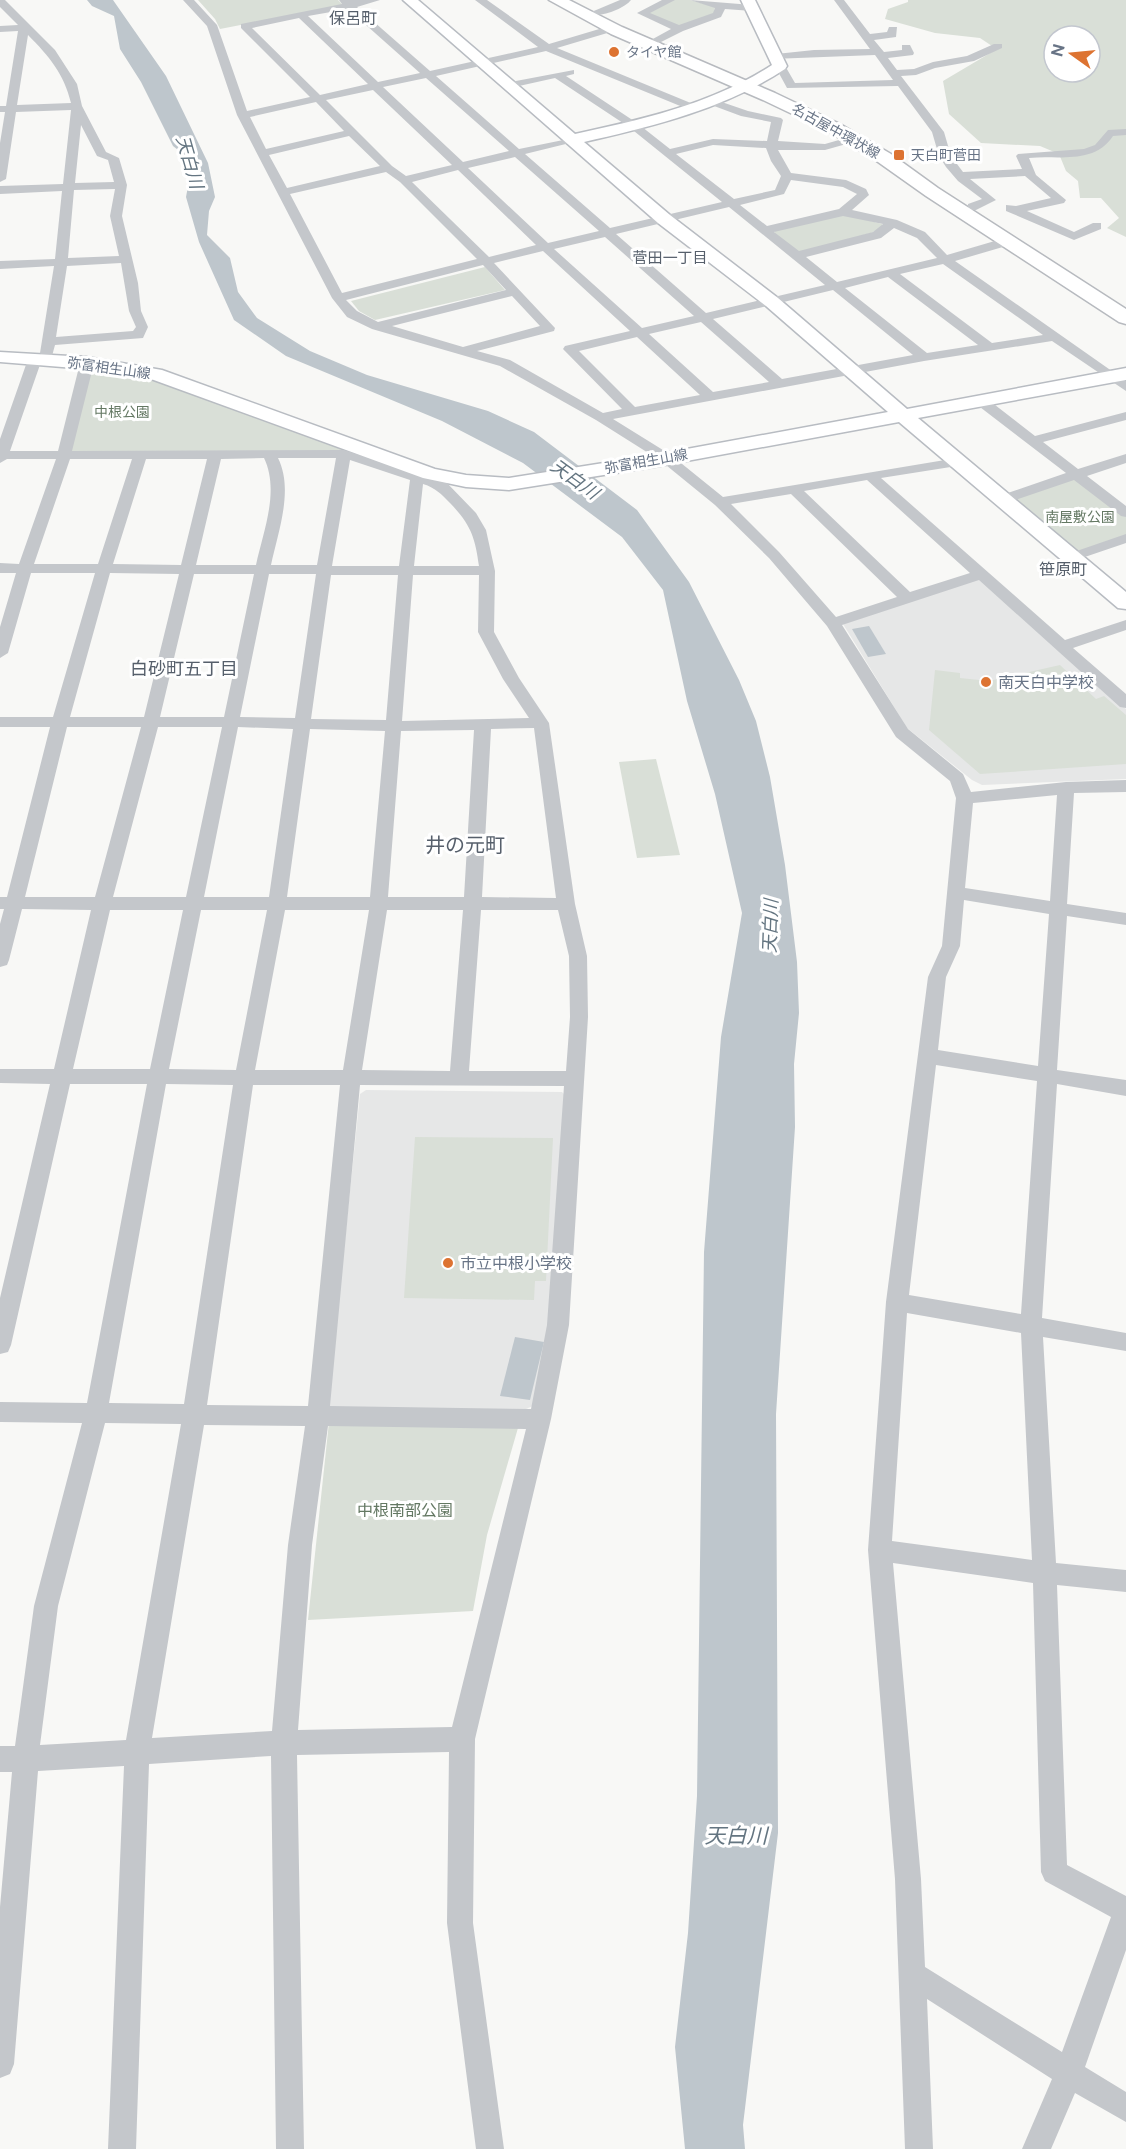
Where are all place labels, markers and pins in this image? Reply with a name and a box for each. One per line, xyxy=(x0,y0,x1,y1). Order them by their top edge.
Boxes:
place label: タイヤ館 xyxy=(626,44,682,60)
marker: タイヤ館 xyxy=(607,45,621,59)
place label: 天白町菅田 xyxy=(911,147,981,163)
marker: 天白町菅田 xyxy=(892,148,906,162)
place label: 南天白中学校 xyxy=(998,673,1094,692)
marker: 南天白中学校 xyxy=(979,675,993,689)
place label: 市立中根小学校 xyxy=(460,1254,572,1273)
marker: 市立中根小学校 xyxy=(441,1256,455,1270)

